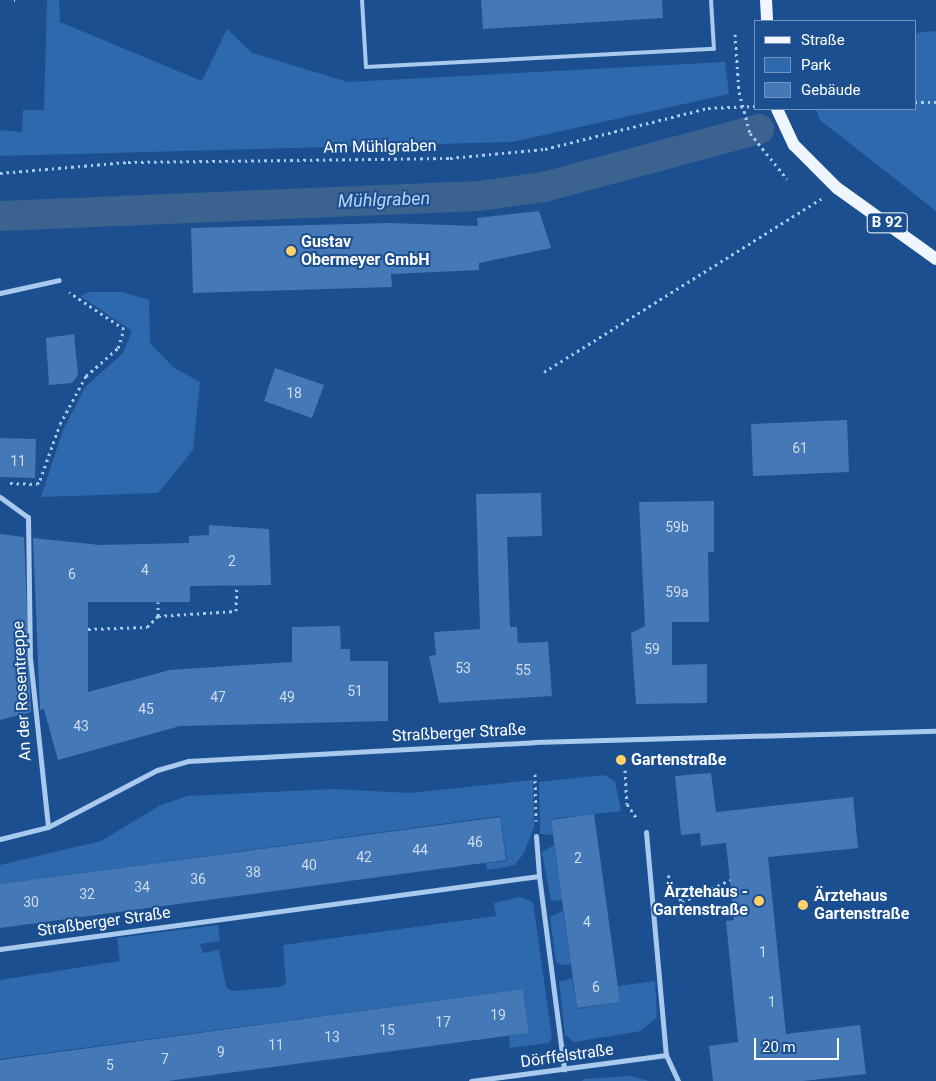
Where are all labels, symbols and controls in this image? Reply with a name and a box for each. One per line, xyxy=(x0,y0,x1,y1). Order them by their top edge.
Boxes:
legend xyxy=(754,20,916,110)
text: Straße xyxy=(801,31,845,49)
text: Park xyxy=(801,56,831,74)
text: Gebäude xyxy=(801,81,860,99)
street label: Am Mühlgraben xyxy=(323,136,437,158)
water label: Mühlgraben xyxy=(337,188,431,212)
road number: B 92 xyxy=(866,210,908,236)
place label: Gustav Obermeyer GmbH xyxy=(301,232,429,270)
marker: Gustav Obermeyer GmbH xyxy=(285,245,297,257)
house number: 18 xyxy=(286,385,302,401)
house number: 61 xyxy=(792,440,808,456)
house number: 11 xyxy=(10,453,26,469)
house number: 59b xyxy=(665,519,689,535)
house number: 2 xyxy=(228,553,236,569)
house number: 4 xyxy=(141,562,149,578)
house number: 6 xyxy=(68,566,76,582)
house number: 59a xyxy=(665,584,689,600)
street label: An der Rosentreppe xyxy=(9,621,35,761)
house number: 59 xyxy=(644,641,660,657)
house number: 53 xyxy=(455,660,471,676)
house number: 55 xyxy=(515,662,531,678)
house number: 51 xyxy=(347,683,363,699)
house number: 47 xyxy=(210,689,226,705)
house number: 49 xyxy=(279,689,295,705)
house number: 45 xyxy=(138,701,154,717)
house number: 43 xyxy=(73,718,89,734)
street label: Straßberger Straße xyxy=(391,720,527,746)
place label: Gartenstraße xyxy=(631,750,726,770)
marker: Gartenstraße xyxy=(615,754,627,766)
house number: 46 xyxy=(467,834,483,850)
house number: 44 xyxy=(412,842,428,858)
house number: 42 xyxy=(356,849,372,865)
house number: 2 xyxy=(574,850,582,866)
house number: 40 xyxy=(301,857,317,873)
house number: 38 xyxy=(245,864,261,880)
house number: 36 xyxy=(190,871,206,887)
house number: 34 xyxy=(134,879,150,895)
place label: Ärztehaus - Gartenstraße xyxy=(653,882,748,920)
house number: 32 xyxy=(79,886,95,902)
place label: Ärztehaus Gartenstraße xyxy=(814,886,909,924)
house number: 30 xyxy=(23,894,39,910)
marker: Ärztehaus - Gartenstraße xyxy=(752,894,766,908)
marker: Ärztehaus Gartenstraße xyxy=(796,898,810,912)
street label: Straßberger Straße xyxy=(36,903,172,941)
house number: 4 xyxy=(583,914,591,930)
house number: 1 xyxy=(759,944,767,960)
house number: 6 xyxy=(592,979,600,995)
house number: 1 xyxy=(768,994,776,1010)
house number: 19 xyxy=(490,1007,506,1023)
house number: 17 xyxy=(435,1014,451,1030)
house number: 15 xyxy=(379,1022,395,1038)
scale bar xyxy=(756,1028,841,1060)
house number: 13 xyxy=(324,1029,340,1045)
house number: 11 xyxy=(268,1037,284,1053)
text: 20 m xyxy=(762,1038,796,1056)
street label: Dörffelstraße xyxy=(519,1040,615,1072)
house number: 9 xyxy=(217,1044,225,1060)
house number: 7 xyxy=(161,1051,169,1067)
house number: 5 xyxy=(106,1057,114,1073)

